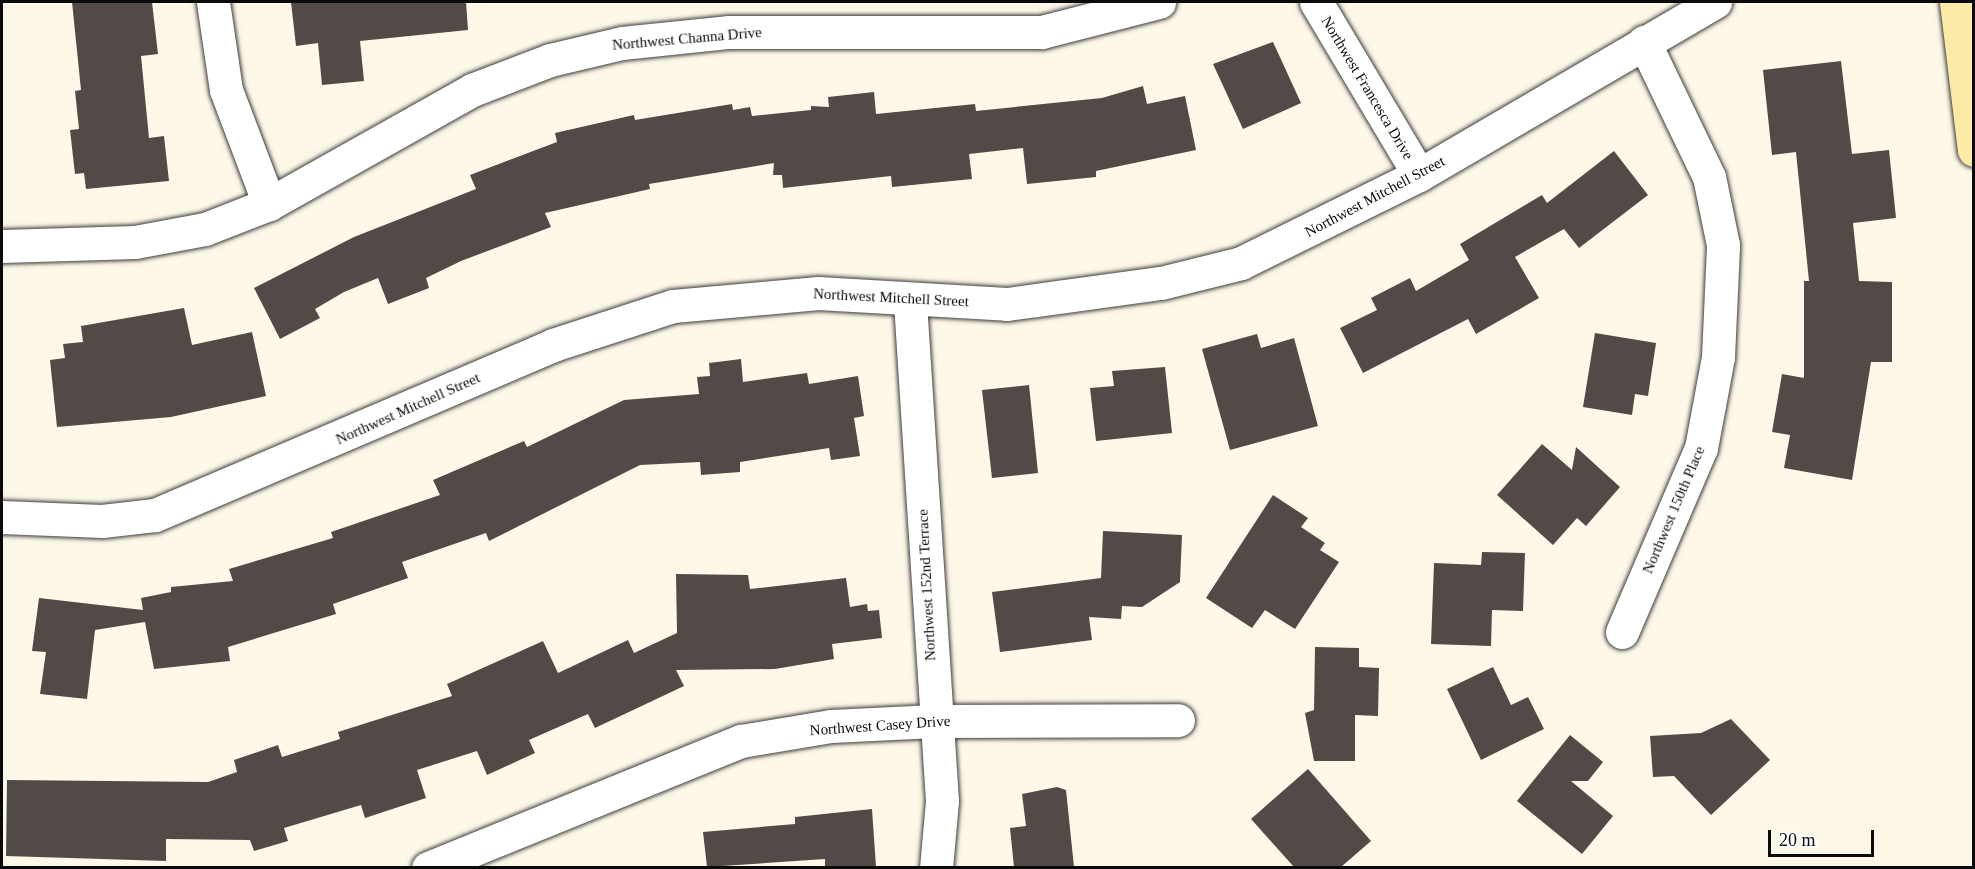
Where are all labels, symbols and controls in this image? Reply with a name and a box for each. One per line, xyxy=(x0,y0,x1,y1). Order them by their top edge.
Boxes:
street label: Northwest Francesca Drive xyxy=(1317,13,1417,163)
street label: Northwest Channa Drive xyxy=(612,23,762,55)
street label: Northwest Mitchell Street xyxy=(1302,152,1448,242)
street label: Northwest Mitchell Street xyxy=(813,285,969,311)
street label: Northwest Mitchell Street xyxy=(333,369,483,449)
street label: Northwest 150th Place xyxy=(1639,444,1709,576)
street label: Northwest 152nd Terrace xyxy=(914,509,940,661)
street label: Northwest Casey Drive xyxy=(809,712,951,740)
scale bar xyxy=(1771,818,1878,856)
text: 20 m xyxy=(1779,830,1816,850)

